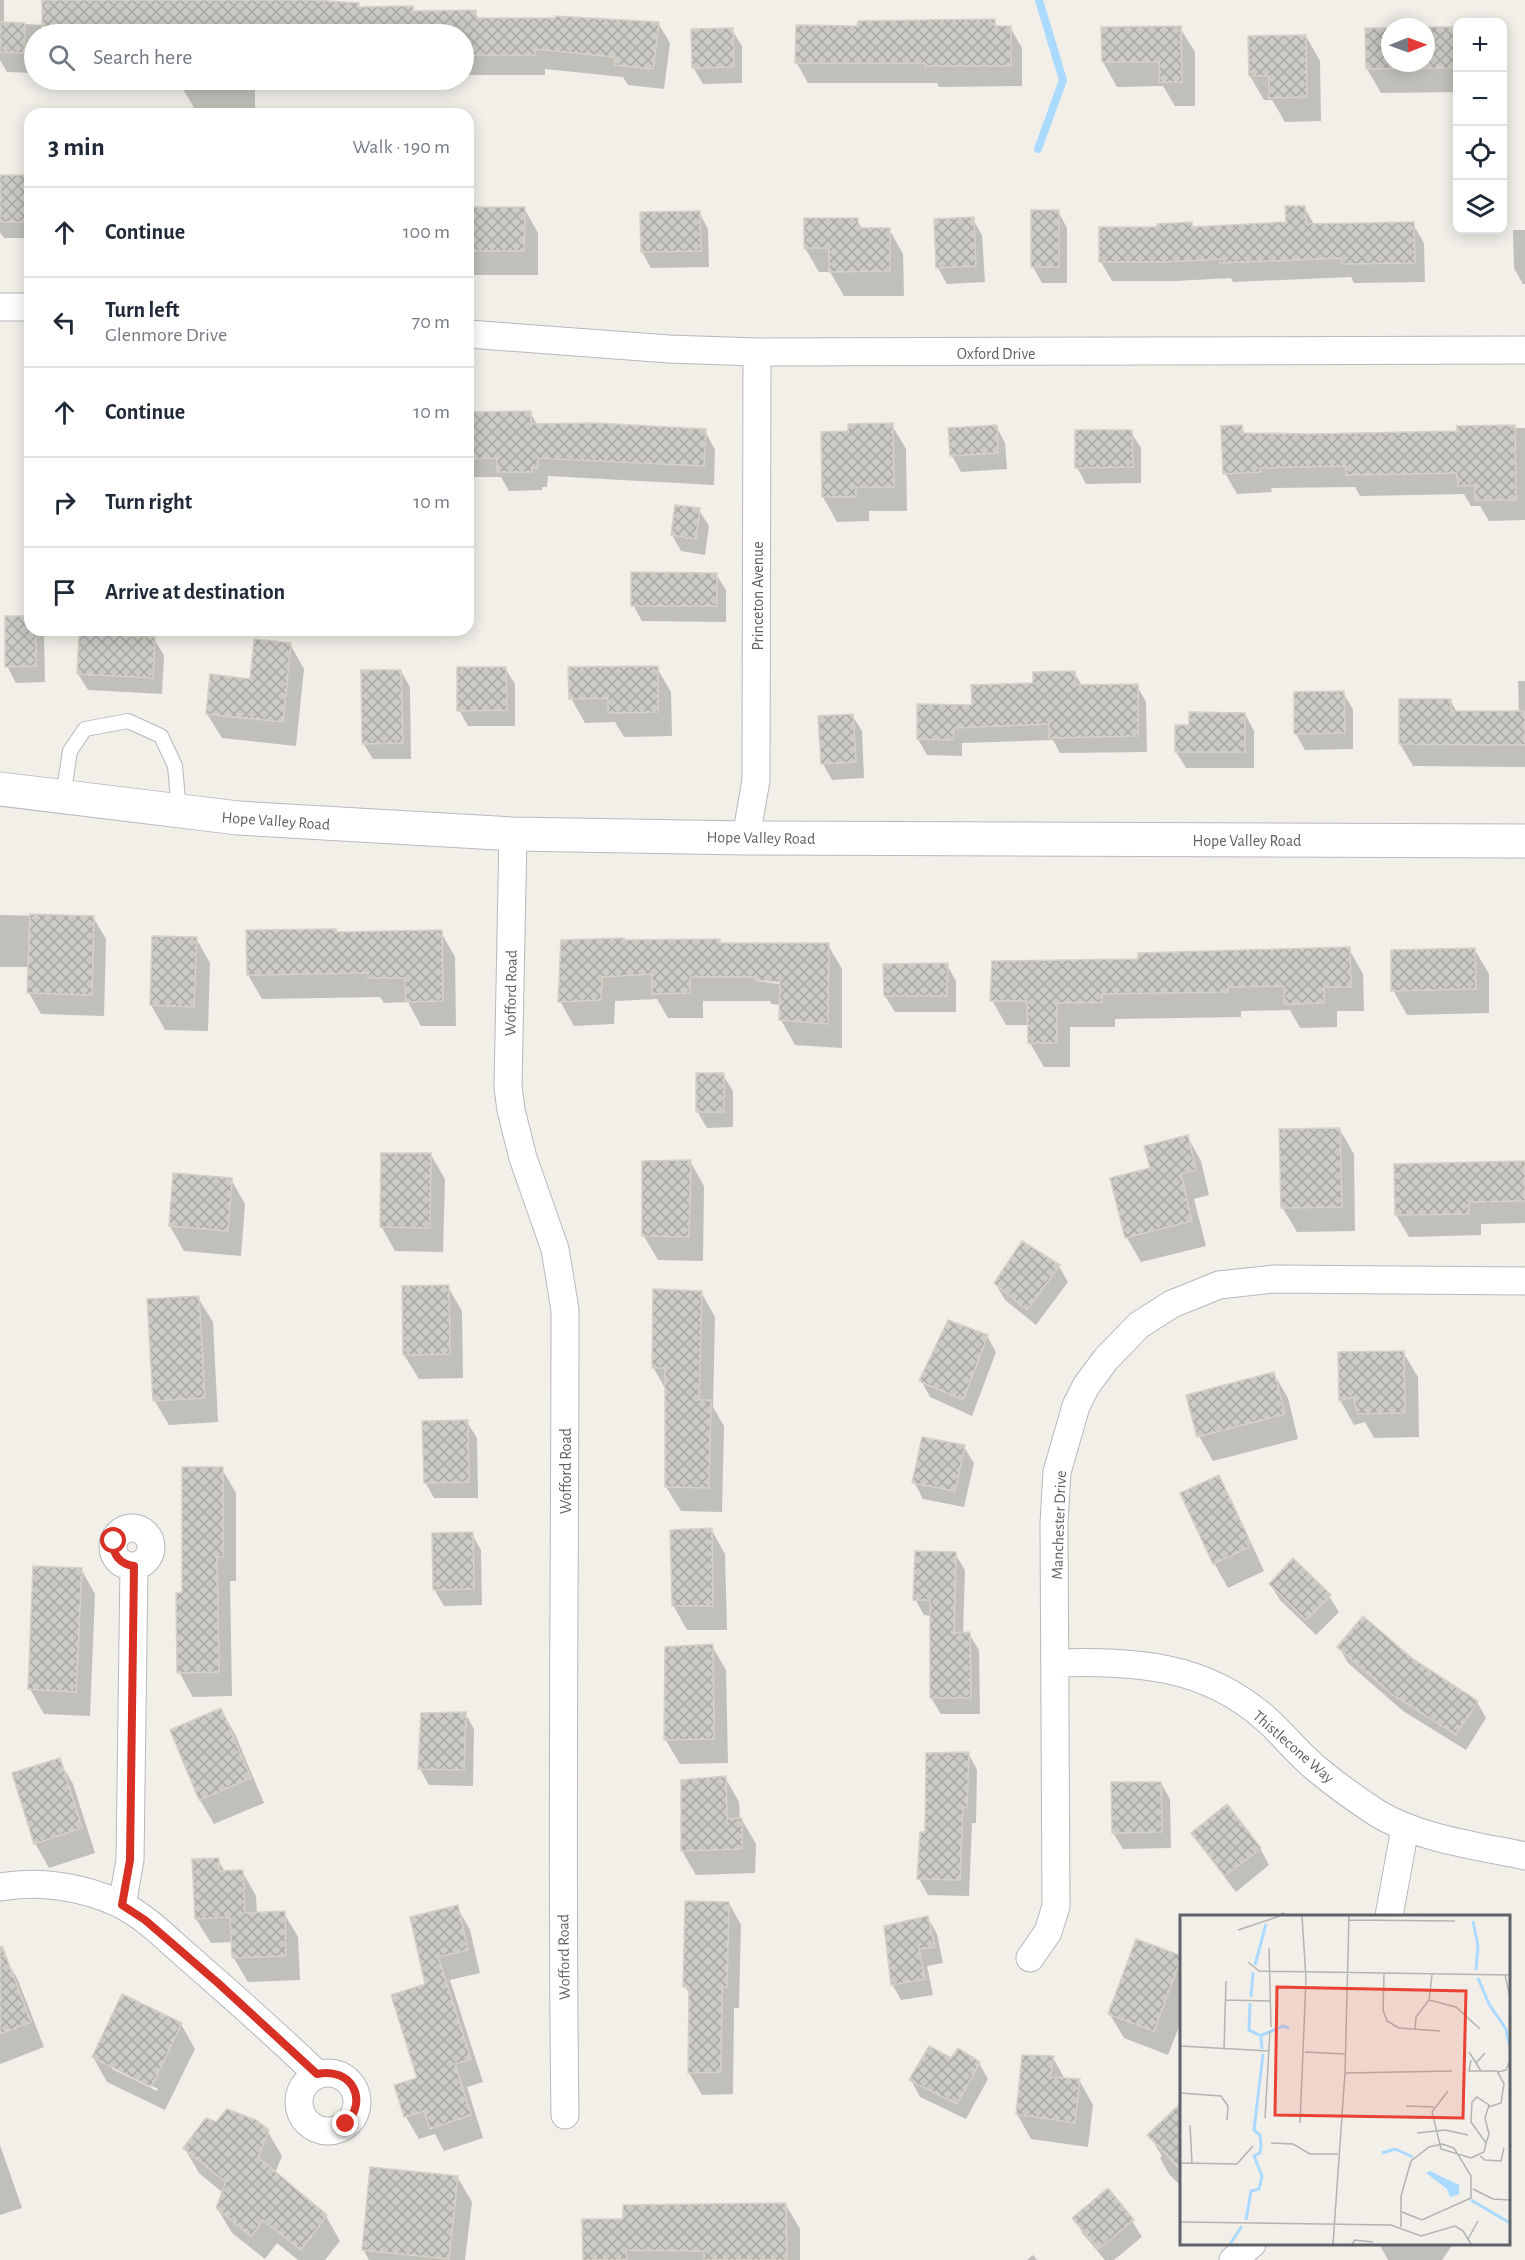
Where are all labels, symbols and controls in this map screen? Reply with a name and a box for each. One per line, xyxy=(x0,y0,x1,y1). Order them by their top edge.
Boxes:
north arrow xyxy=(1381,18,1435,72)
map controls xyxy=(1453,18,1507,234)
button: + xyxy=(1453,18,1507,72)
search box xyxy=(24,24,474,90)
icon: search xyxy=(45,41,78,74)
text: Search here xyxy=(93,46,192,68)
button: − xyxy=(1453,72,1507,126)
button: locate xyxy=(1453,126,1507,180)
text: 3 min xyxy=(48,134,105,160)
text: Walk · 190 m xyxy=(353,137,450,157)
button: layers xyxy=(1453,180,1507,234)
icon: ahead xyxy=(48,216,81,249)
text: Continue xyxy=(105,221,185,243)
text: 100 m xyxy=(403,222,450,242)
text: Turn left xyxy=(105,299,179,321)
icon: left xyxy=(48,306,81,339)
text: 70 m xyxy=(412,312,450,332)
text: Glenmore Drive xyxy=(105,325,227,345)
street label: Oxford Drive xyxy=(957,346,1035,362)
icon: ahead xyxy=(48,396,81,429)
text: Continue xyxy=(105,401,185,423)
text: 10 m xyxy=(413,402,450,422)
icon: right xyxy=(48,486,81,519)
text: Turn right xyxy=(105,491,192,513)
text: 10 m xyxy=(413,492,450,512)
street label: Princeton Avenue xyxy=(750,541,766,651)
icon: arrive xyxy=(48,576,81,609)
text: Arrive at destination xyxy=(105,581,285,603)
street label: Hope Valley Road xyxy=(221,809,331,834)
street label: Hope Valley Road xyxy=(706,829,816,848)
street label: Hope Valley Road xyxy=(1193,833,1301,850)
street label: Wofford Road xyxy=(502,950,520,1036)
street label: Wofford Road xyxy=(558,1428,574,1514)
street label: Manchester Drive xyxy=(1049,1470,1069,1580)
route start xyxy=(100,1527,126,1553)
street label: Thistlecone Way xyxy=(1249,1707,1337,1787)
street label: Wofford Road xyxy=(555,1914,573,2000)
inset map xyxy=(1180,1915,1510,2245)
route end xyxy=(332,2110,358,2136)

